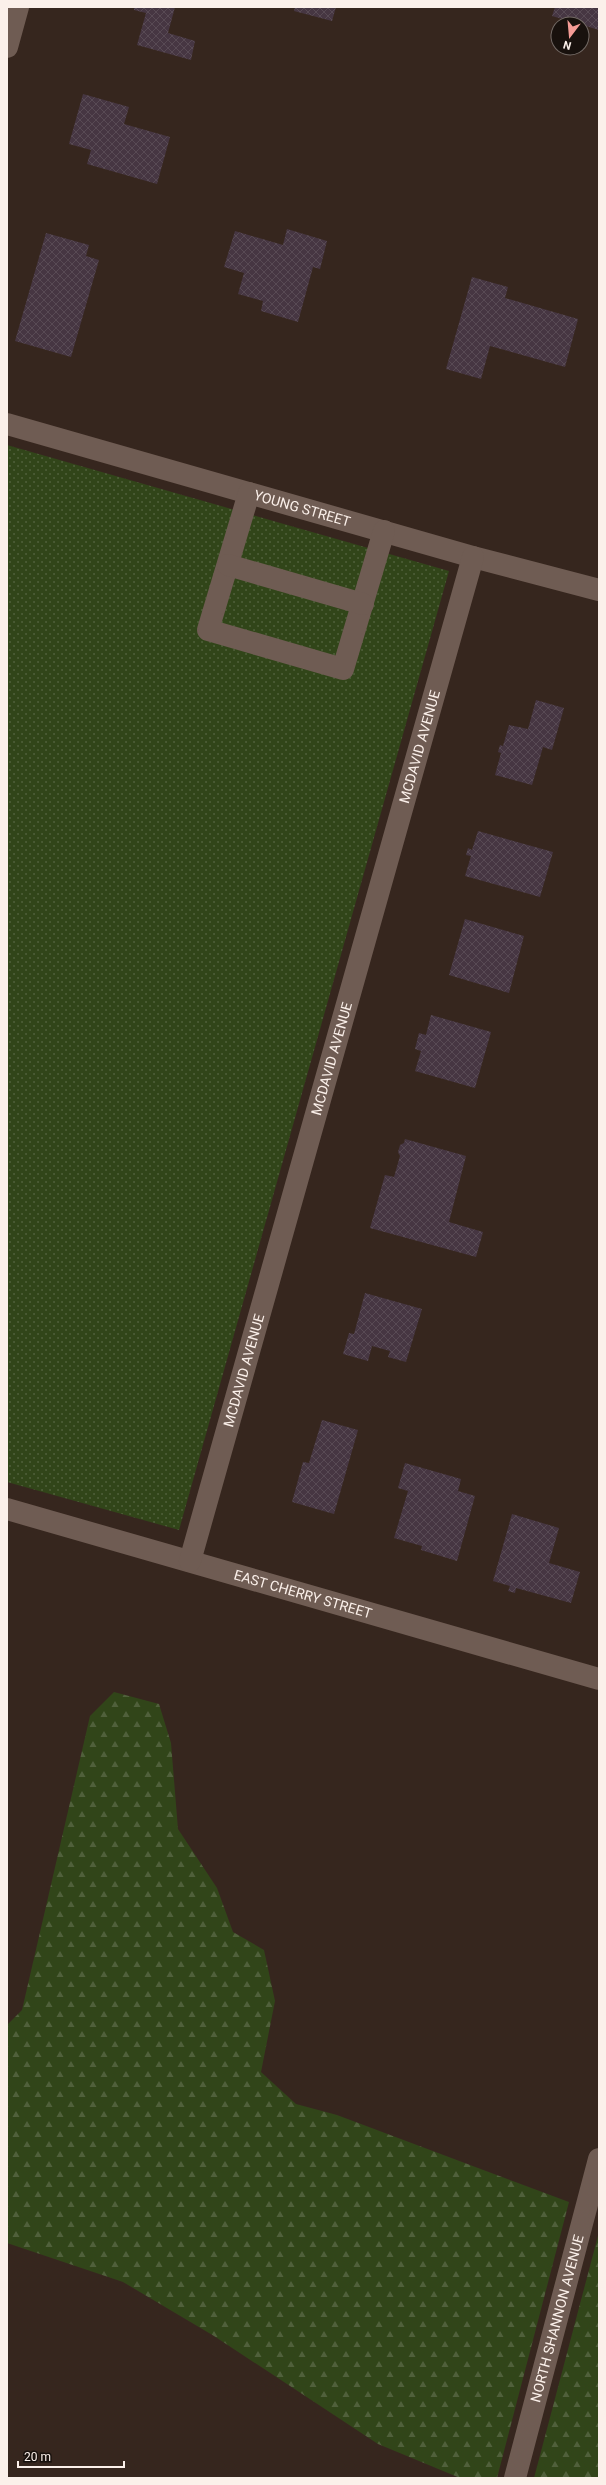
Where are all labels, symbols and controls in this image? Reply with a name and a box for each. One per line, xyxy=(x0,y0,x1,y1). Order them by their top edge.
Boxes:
north arrow xyxy=(550,16,590,56)
text: N xyxy=(562,38,573,52)
street label: YOUNG STREET xyxy=(252,487,353,530)
street label: MCDAVID AVENUE xyxy=(396,688,443,805)
street label: MCDAVID AVENUE xyxy=(308,1000,355,1117)
street label: MCDAVID AVENUE xyxy=(220,1312,267,1429)
street label: EAST CHERRY STREET xyxy=(232,1567,374,1622)
street label: NORTH SHANNON AVENUE xyxy=(527,2233,587,2404)
scale bar xyxy=(18,2443,124,2469)
text: 20 m xyxy=(24,2450,51,2464)

